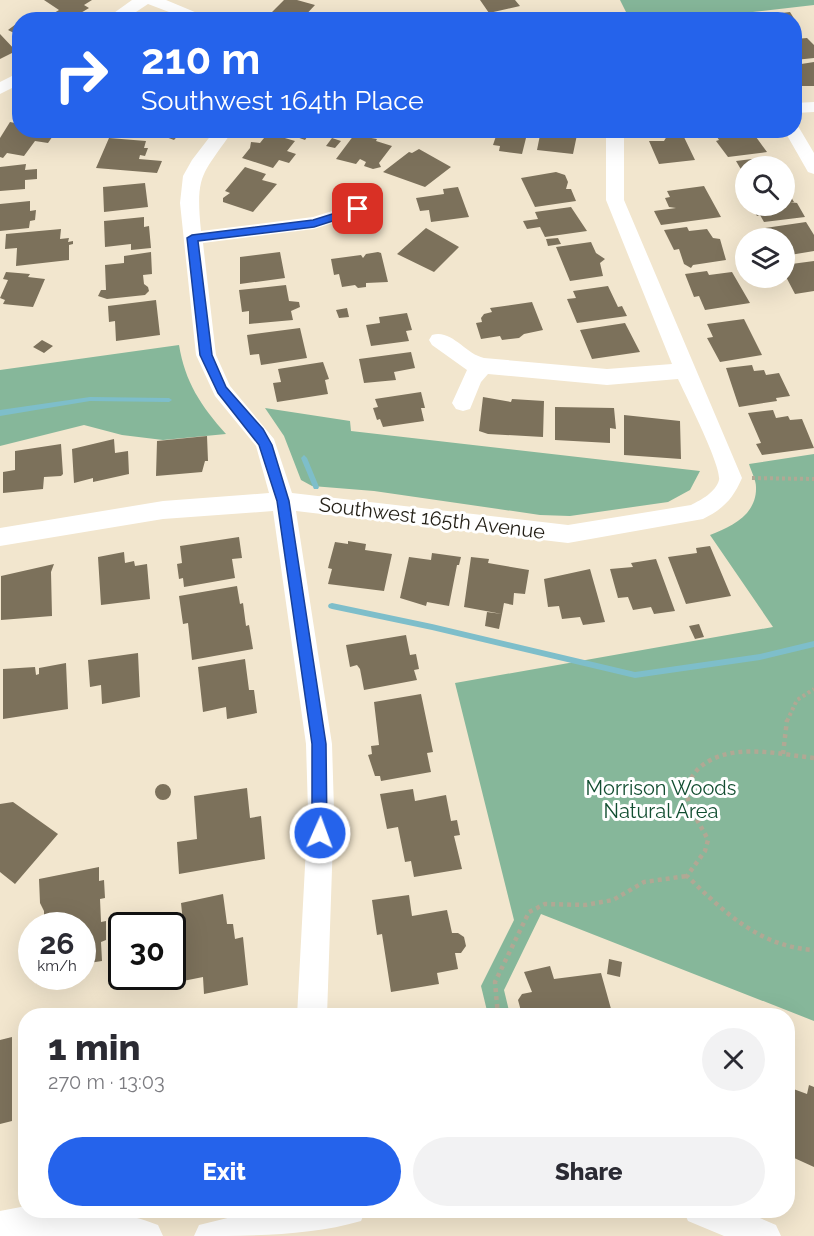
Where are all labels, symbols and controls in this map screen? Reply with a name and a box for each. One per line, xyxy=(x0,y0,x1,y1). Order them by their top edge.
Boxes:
text: 210 m xyxy=(141,35,260,84)
icon: right xyxy=(42,36,120,114)
text: Southwest 164th Place xyxy=(141,85,424,116)
map controls xyxy=(735,156,795,288)
button: search xyxy=(735,156,795,216)
pin xyxy=(332,183,383,234)
icon: arrive xyxy=(341,192,374,225)
button: layers xyxy=(735,228,795,288)
street label: Southwest 165th Avenue xyxy=(318,492,547,544)
park label: Morrison Woods Natural Area xyxy=(586,776,736,823)
position arrow xyxy=(288,801,352,865)
speed limit sign: 30 xyxy=(108,912,186,990)
text: 26 xyxy=(39,926,75,961)
text: km/h xyxy=(37,957,77,975)
text: 1 min xyxy=(48,1026,140,1068)
button: close xyxy=(702,1028,765,1091)
text: 270 m · 13:03 xyxy=(48,1070,165,1094)
button: Exit xyxy=(48,1137,401,1206)
button: Share xyxy=(413,1137,765,1206)

